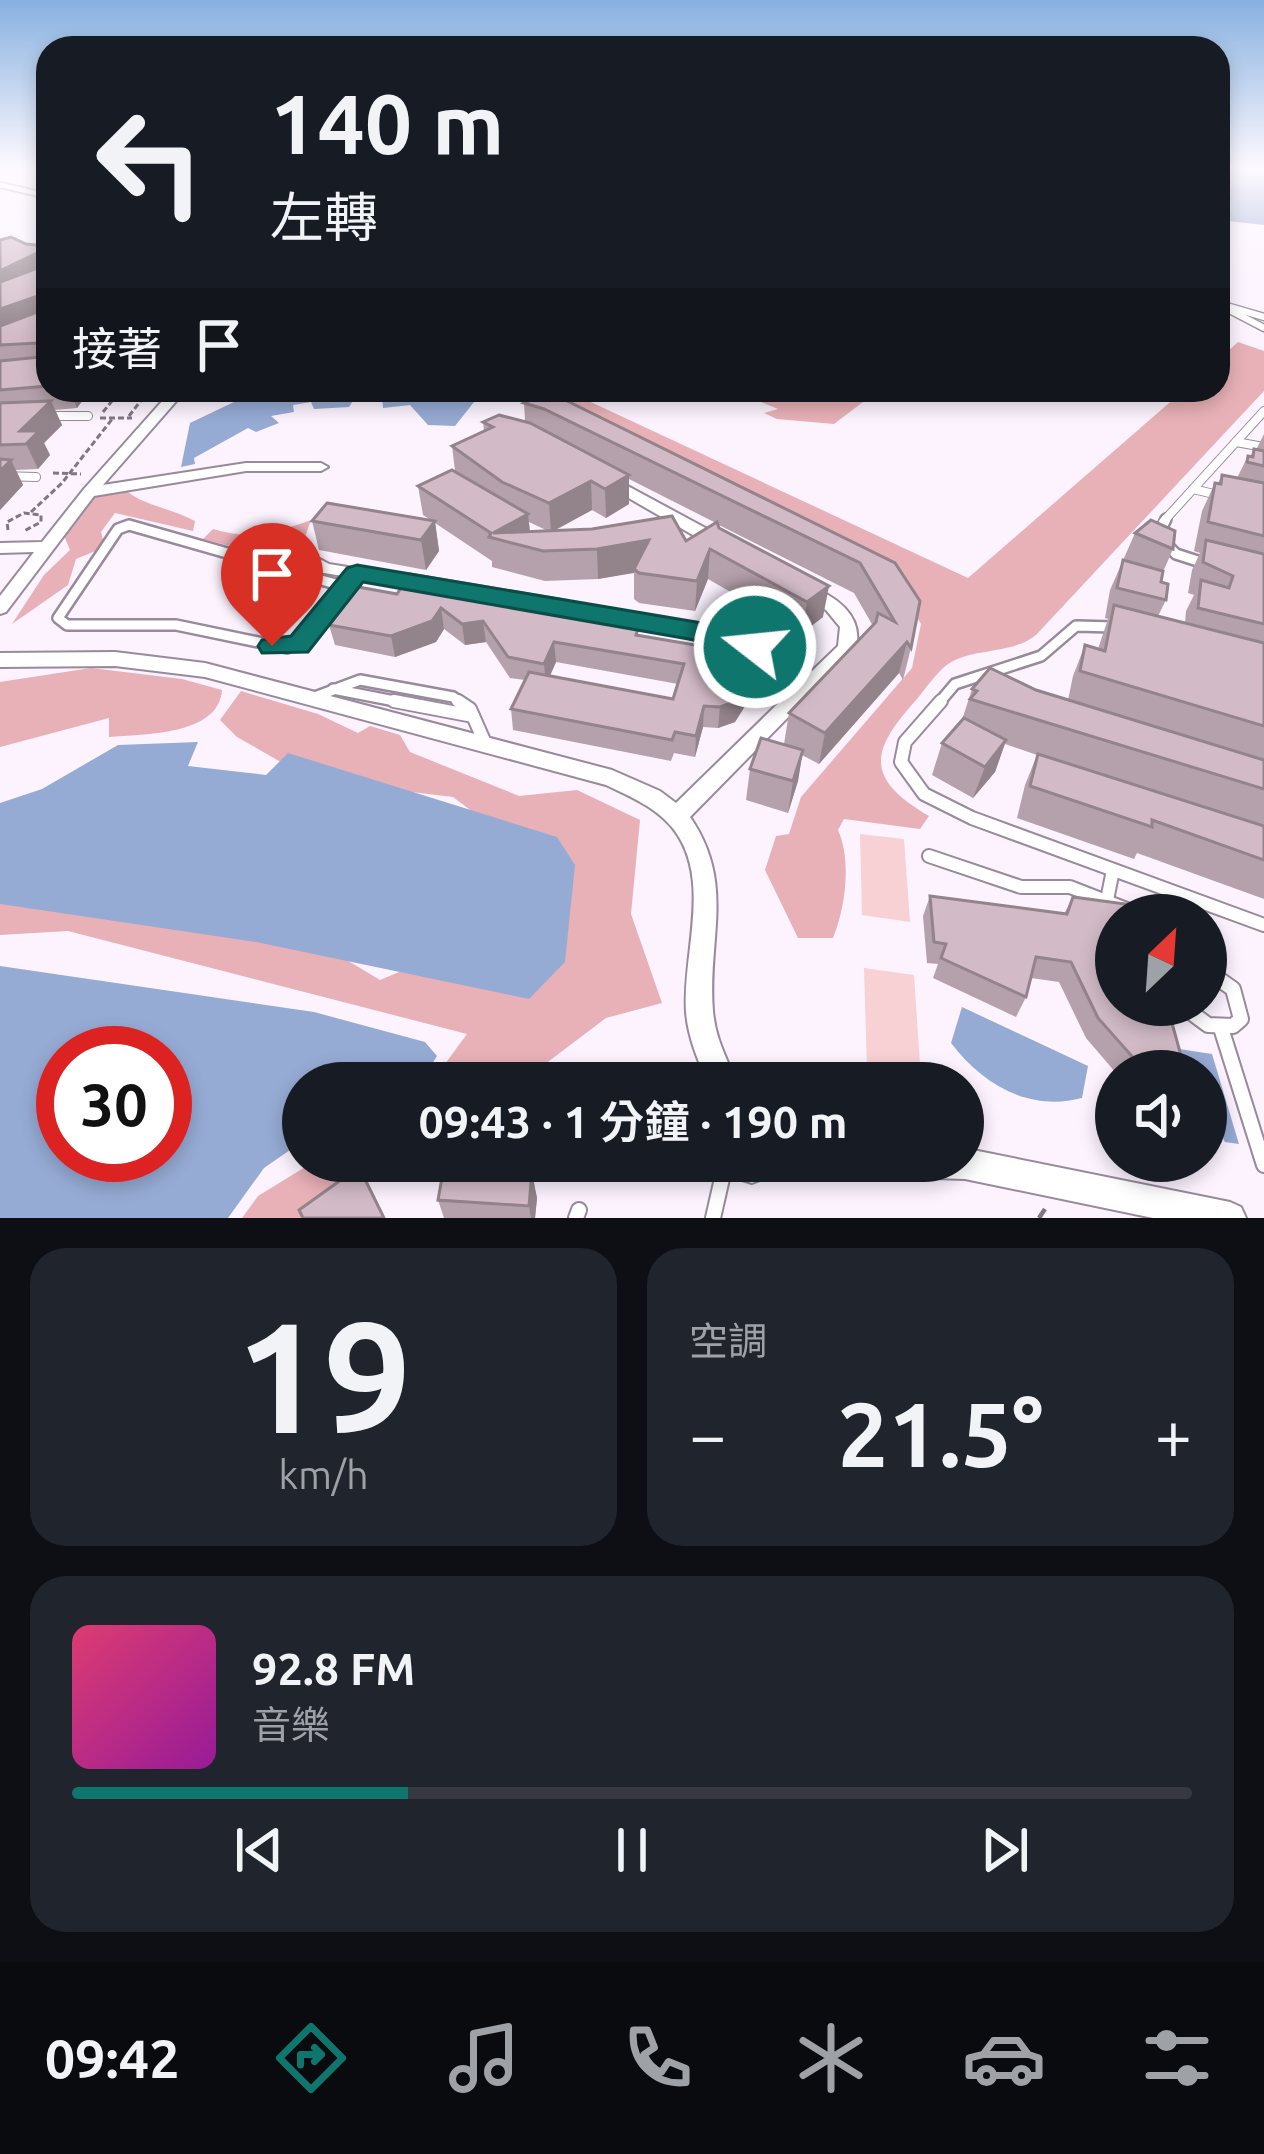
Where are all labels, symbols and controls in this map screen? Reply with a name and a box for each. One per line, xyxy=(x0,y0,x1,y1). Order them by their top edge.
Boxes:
text: 140 m xyxy=(270,76,504,170)
icon: left xyxy=(72,84,228,240)
text: 左轉 xyxy=(270,187,378,247)
icon: arrive xyxy=(186,312,252,378)
text: 接著 xyxy=(72,323,162,374)
pin xyxy=(221,523,323,646)
icon: arrive xyxy=(239,541,305,607)
position arrow xyxy=(692,584,818,710)
north arrow xyxy=(1095,894,1227,1026)
map controls xyxy=(1095,894,1227,1182)
speed limit sign: 30 xyxy=(36,1026,192,1182)
button: sound xyxy=(1095,1050,1227,1182)
text: 09:43 · 1 分鐘 · 190 m xyxy=(418,1096,848,1147)
text: 19 xyxy=(236,1288,411,1462)
text: 空調 xyxy=(689,1319,767,1362)
text: 21.5° xyxy=(837,1383,1044,1484)
text: − xyxy=(689,1397,726,1471)
text: + xyxy=(1155,1397,1192,1471)
text: km/h xyxy=(278,1453,369,1496)
text: 92.8 FM xyxy=(252,1643,415,1694)
text: 音樂 xyxy=(252,1703,330,1746)
icon: previous xyxy=(226,1817,292,1883)
icon: pause xyxy=(599,1817,665,1883)
icon: next xyxy=(972,1817,1038,1883)
icon: directions xyxy=(269,2016,353,2100)
icon: music xyxy=(442,2016,526,2100)
icon: phone xyxy=(616,2016,700,2100)
icon: climate xyxy=(789,2016,873,2100)
icon: car xyxy=(962,2016,1046,2100)
icon: filters xyxy=(1135,2016,1219,2100)
text: 09:42 xyxy=(45,2028,180,2088)

